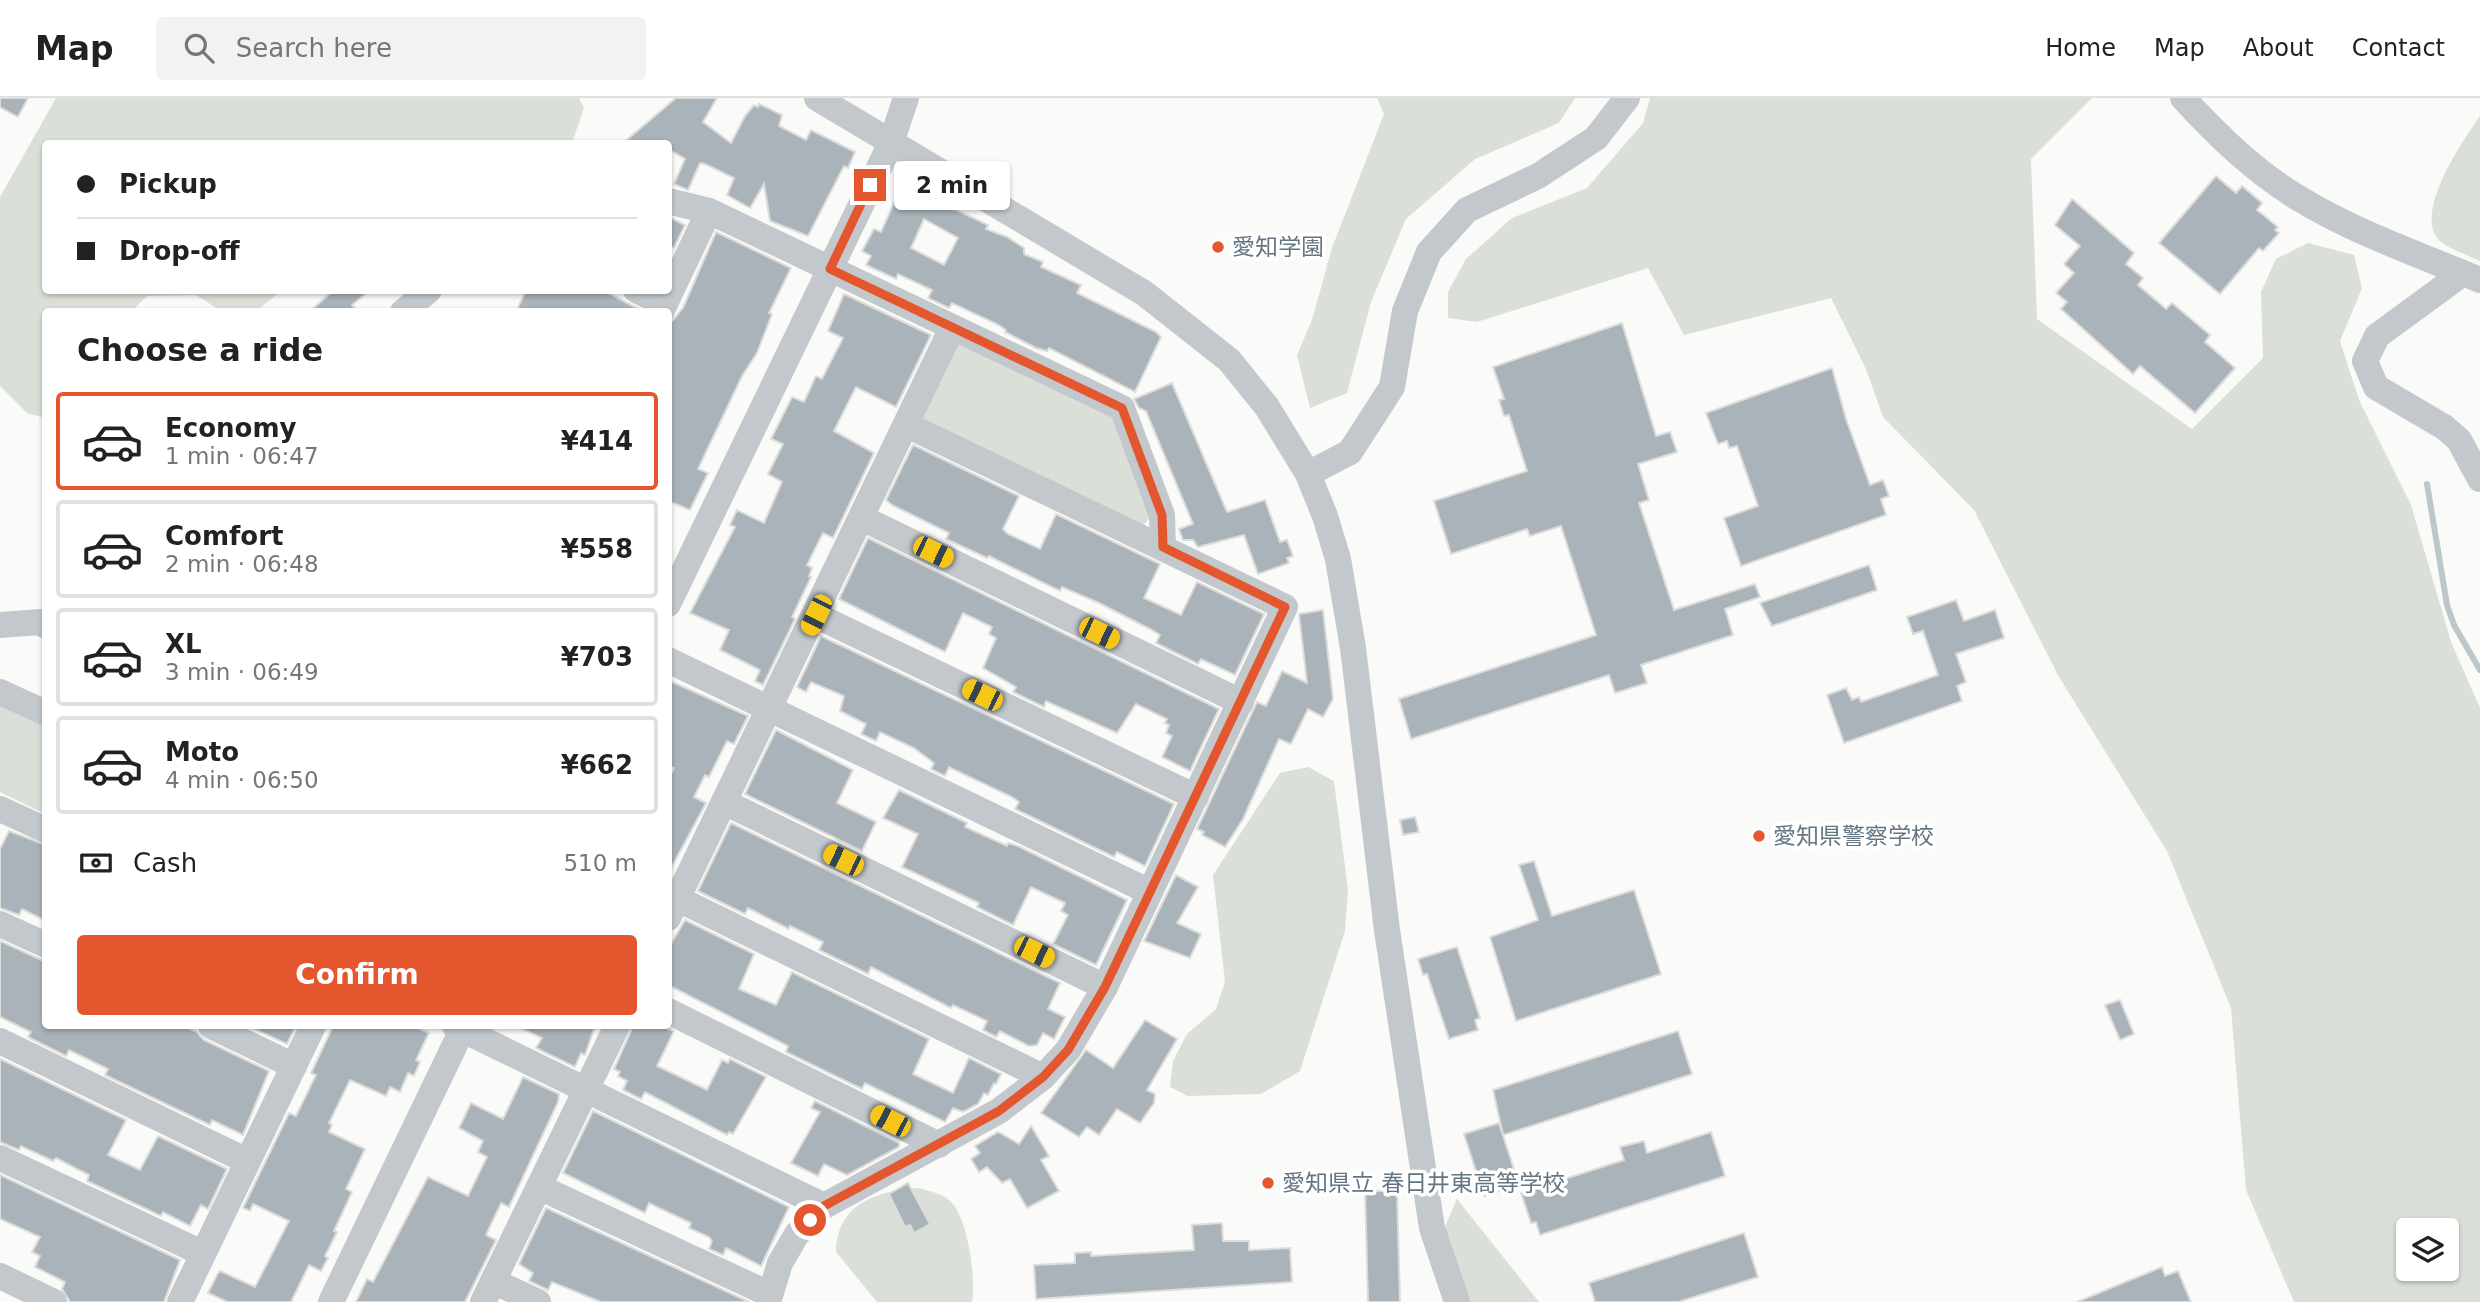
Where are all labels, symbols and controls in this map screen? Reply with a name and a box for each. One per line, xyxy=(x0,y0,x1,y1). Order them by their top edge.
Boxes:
search box xyxy=(156,17,646,80)
text: Map xyxy=(35,29,114,68)
icon: search xyxy=(180,29,218,67)
text: Search here xyxy=(236,33,392,63)
text: Home xyxy=(2045,34,2116,62)
text: Map xyxy=(2154,34,2205,62)
text: About xyxy=(2243,34,2314,62)
text: Contact xyxy=(2352,34,2445,62)
callout: 2 min xyxy=(894,160,1010,210)
text: Pickup xyxy=(119,169,217,199)
route end xyxy=(854,169,886,201)
text: 2 min xyxy=(916,172,988,198)
place label: 愛知学園 xyxy=(1232,234,1324,260)
text: Drop-off xyxy=(119,236,240,266)
marker: 愛知学園 xyxy=(1210,239,1226,255)
text: Choose a ride xyxy=(77,331,323,369)
icon: car xyxy=(81,410,144,473)
text: Economy xyxy=(165,413,296,443)
text: ¥414 xyxy=(561,426,633,456)
text: 1 min · 06:47 xyxy=(165,443,319,469)
icon: car xyxy=(81,518,144,581)
text: Comfort xyxy=(165,521,283,551)
car xyxy=(910,533,957,571)
text: ¥558 xyxy=(561,534,633,564)
text: 2 min · 06:48 xyxy=(165,551,319,577)
car xyxy=(798,592,835,638)
car xyxy=(1076,614,1123,652)
icon: car xyxy=(81,626,144,689)
text: XL xyxy=(165,629,202,659)
text: ¥703 xyxy=(561,642,633,672)
text: 3 min · 06:49 xyxy=(165,659,319,685)
car xyxy=(959,676,1006,714)
icon: car xyxy=(81,734,144,797)
text: Moto xyxy=(165,737,239,767)
text: ¥662 xyxy=(561,750,633,780)
text: 4 min · 06:50 xyxy=(165,767,319,793)
place label: 愛知県警察学校 xyxy=(1773,823,1934,849)
marker: 愛知県警察学校 xyxy=(1751,828,1767,844)
car xyxy=(820,841,867,879)
icon: cash xyxy=(77,844,115,882)
text: Cash xyxy=(133,848,197,878)
text: 510 m xyxy=(563,850,637,876)
car xyxy=(1011,933,1058,971)
button: Confirm xyxy=(77,935,637,1015)
car xyxy=(867,1102,914,1140)
place label: 愛知県立 春日井東高等学校 xyxy=(1282,1170,1565,1196)
marker: 愛知県立 春日井東高等学校 xyxy=(1260,1175,1276,1191)
route start xyxy=(794,1204,826,1236)
map controls xyxy=(2396,1218,2459,1281)
button: layers xyxy=(2396,1218,2459,1281)

